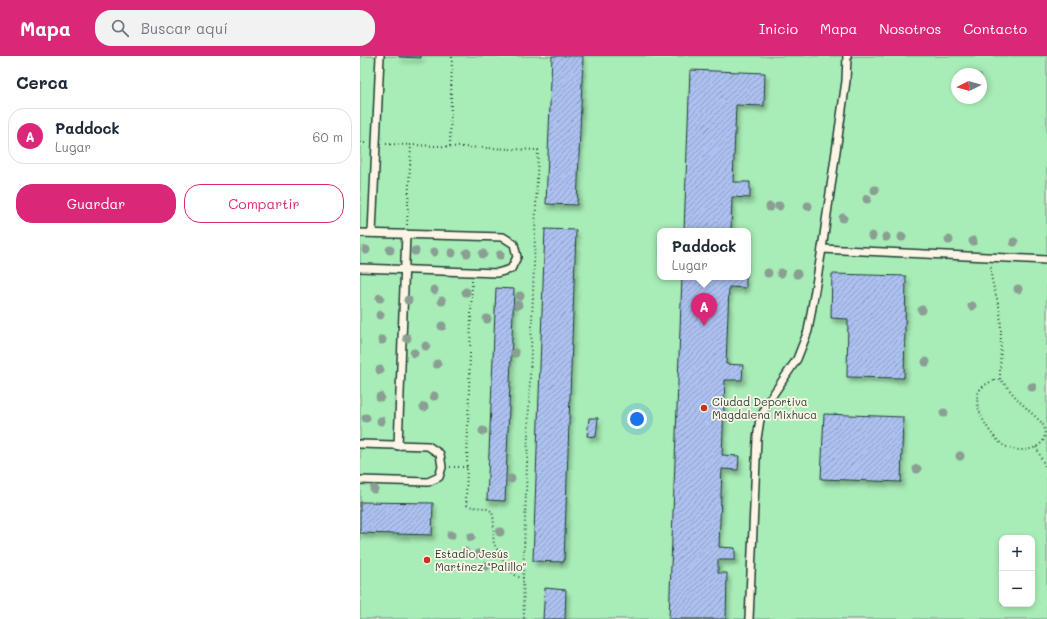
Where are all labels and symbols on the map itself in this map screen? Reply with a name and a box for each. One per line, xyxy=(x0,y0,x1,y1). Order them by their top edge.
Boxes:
north arrow xyxy=(951,68,987,104)
pin: A xyxy=(691,293,717,326)
place label: Ciudad Deportiva Magdalena Mixhuca xyxy=(712,394,817,422)
marker: Ciudad Deportiva Magdalena Mixhuca xyxy=(699,403,709,413)
your location xyxy=(627,409,647,429)
place label: Estadio Jesús Martínez "Palillo" xyxy=(435,546,527,574)
marker: Estadio Jesús Martínez "Palillo" xyxy=(422,555,432,565)

